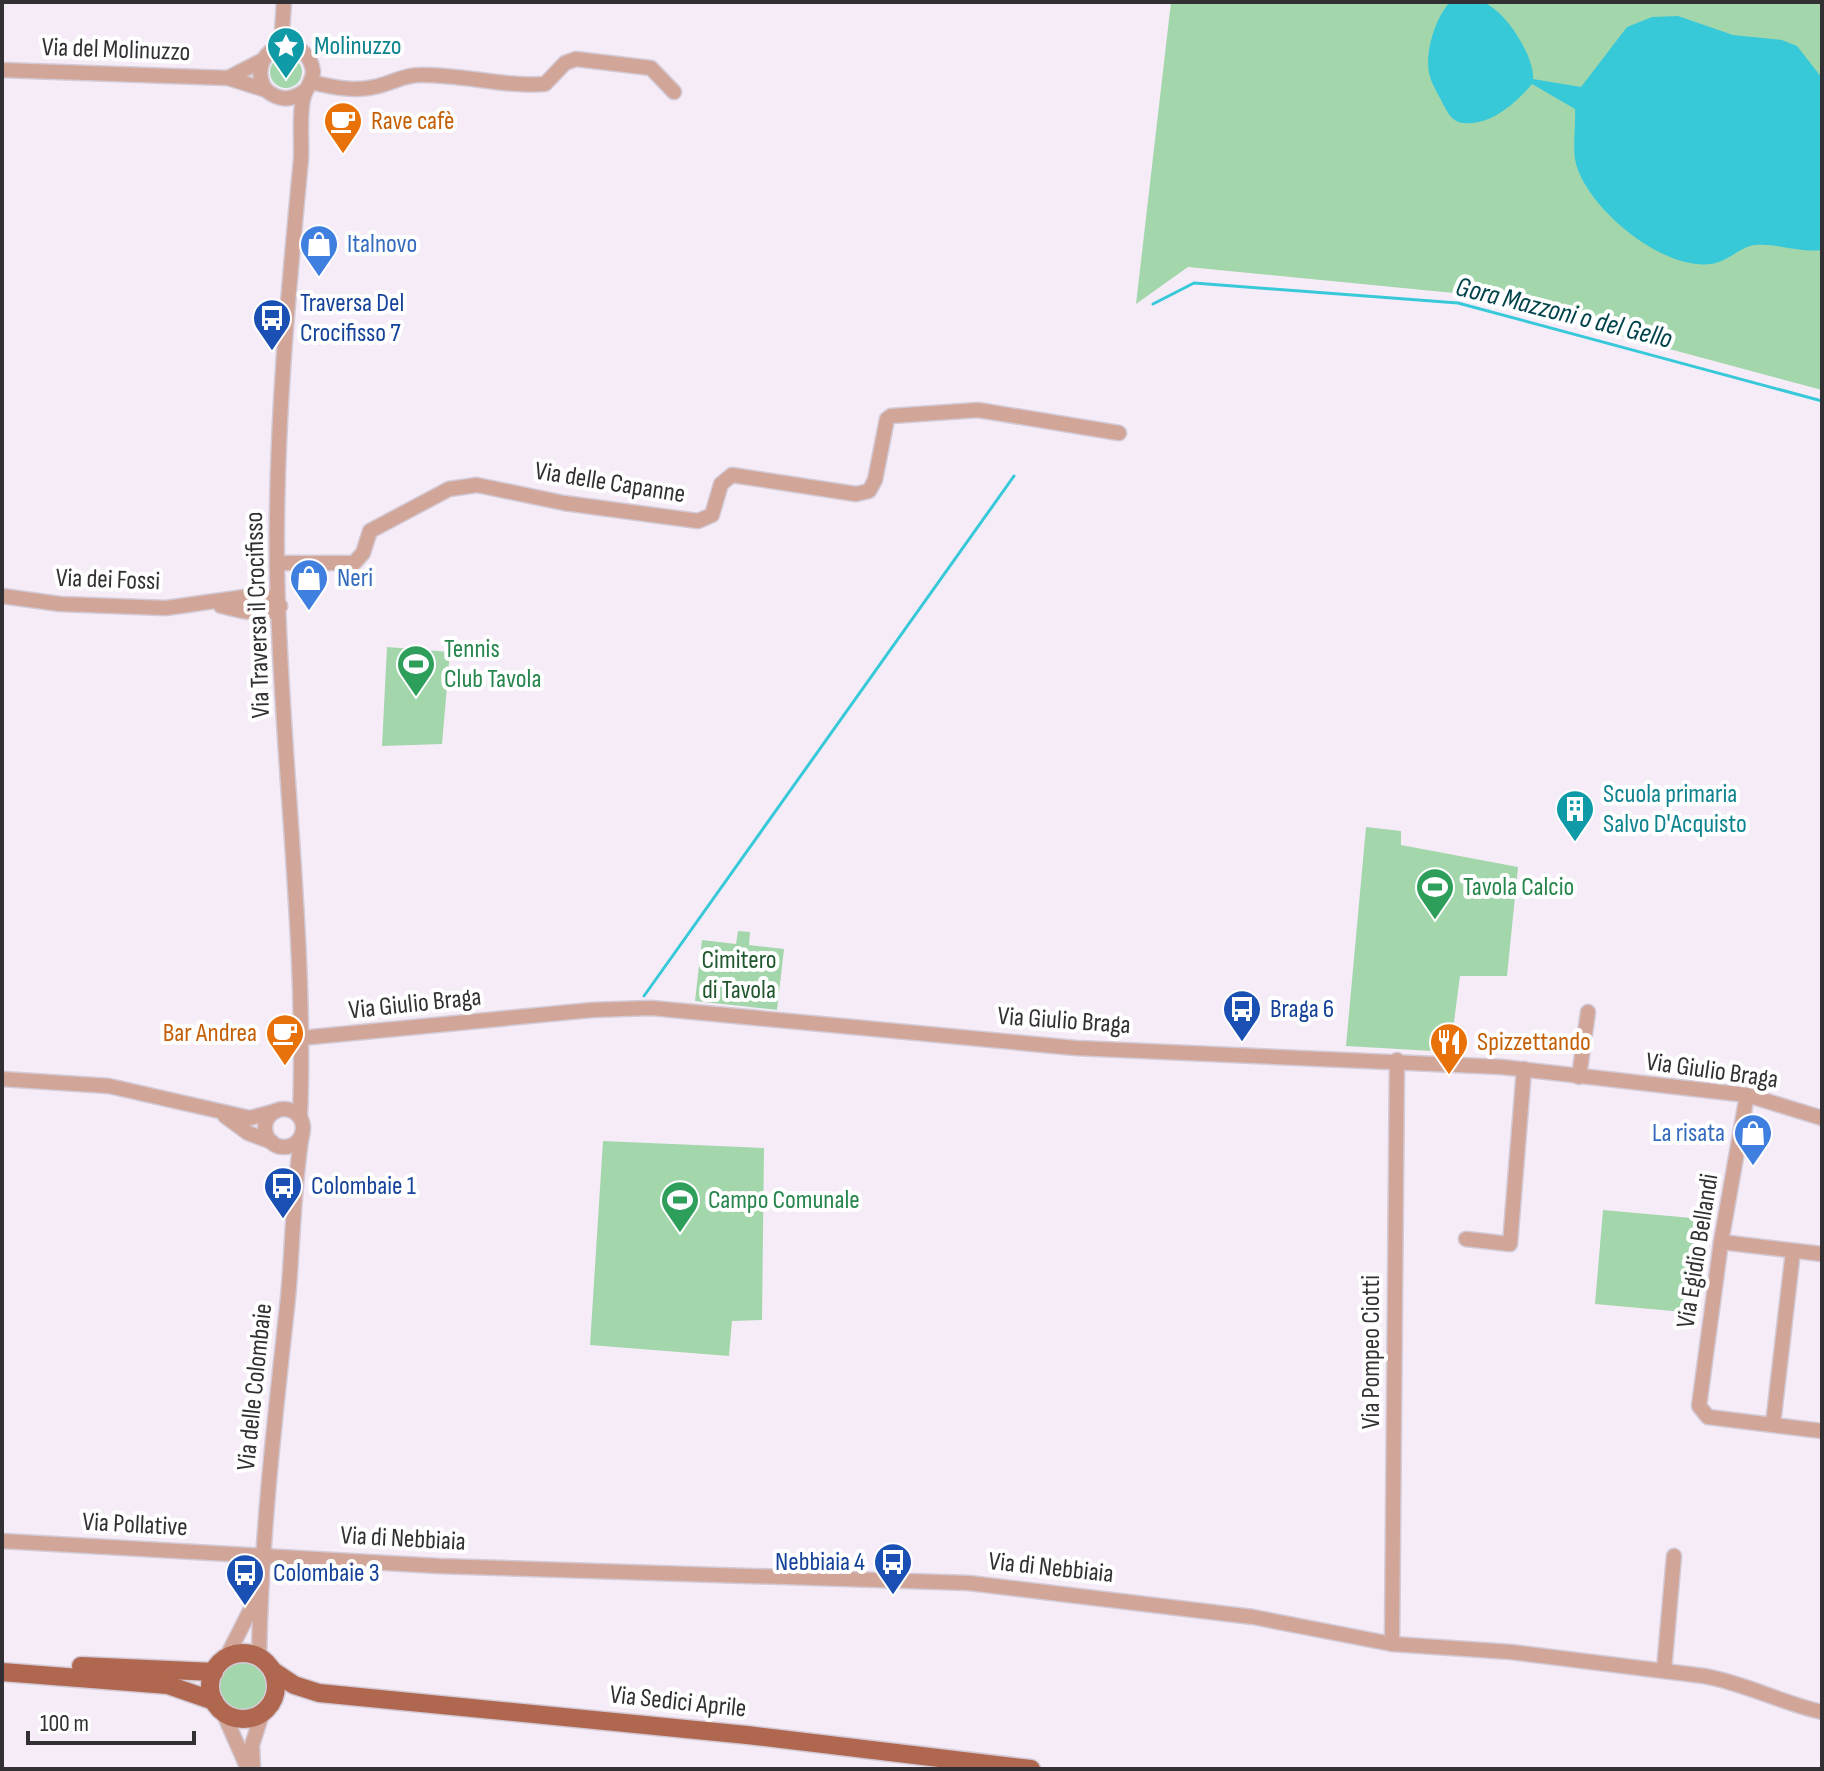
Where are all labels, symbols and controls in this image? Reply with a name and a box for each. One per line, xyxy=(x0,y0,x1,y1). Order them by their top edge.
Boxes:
place icon: Molinuzzo xyxy=(265,25,307,80)
place label: Molinuzzo xyxy=(314,31,402,62)
street label: Via del Molinuzzo xyxy=(41,32,191,68)
cafe icon: Rave cafè xyxy=(322,100,364,155)
place label: Rave cafè xyxy=(371,106,454,137)
shop icon: Italnovo xyxy=(298,223,340,278)
place label: Italnovo xyxy=(347,229,417,260)
water label: Gora Mazzoni o del Gello xyxy=(1452,270,1676,356)
place label: Traversa Del Crocifisso 7 xyxy=(300,288,404,349)
bus stop icon: Traversa Del Crocifisso 7 xyxy=(251,297,293,352)
street label: Via delle Capanne xyxy=(533,456,687,510)
street label: Via Traversa il Crocifisso xyxy=(239,511,277,719)
shop icon: Neri xyxy=(288,557,330,612)
street label: Via dei Fossi xyxy=(55,563,161,597)
place label: Neri xyxy=(337,563,373,594)
place label: Tennis Club Tavola xyxy=(444,634,541,695)
sports icon: Tennis Club Tavola xyxy=(395,643,437,698)
place label: Scuola primaria Salvo D'Acquisto xyxy=(1603,779,1747,840)
building icon: Scuola primaria Salvo D'Acquisto xyxy=(1554,788,1596,843)
sports icon: Tavola Calcio xyxy=(1414,866,1456,921)
place label: Tavola Calcio xyxy=(1463,872,1574,903)
park label: Cimitero di Tavola xyxy=(702,945,776,1006)
street label: Via Giulio Braga xyxy=(347,982,483,1026)
bus stop icon: Braga 6 xyxy=(1221,988,1263,1043)
place label: Braga 6 xyxy=(1270,994,1334,1025)
street label: Via Giulio Braga xyxy=(996,1001,1132,1041)
cafe icon: Bar Andrea xyxy=(264,1012,306,1067)
place label: Bar Andrea xyxy=(163,1018,257,1049)
restaurant icon: Spizzettando xyxy=(1428,1021,1470,1076)
place label: Spizzettando xyxy=(1477,1027,1591,1058)
street label: Via Giulio Braga xyxy=(1644,1046,1780,1096)
shop icon: La risata xyxy=(1732,1112,1774,1167)
place label: La risata xyxy=(1652,1118,1725,1149)
bus stop icon: Colombaie 1 xyxy=(262,1165,304,1220)
place label: Colombaie 1 xyxy=(311,1171,416,1202)
street label: Via Egidio Bellandi xyxy=(1671,1172,1725,1330)
sports icon: Campo Comunale xyxy=(659,1179,701,1234)
place label: Campo Comunale xyxy=(708,1185,860,1216)
street label: Via Pompeo Ciotti xyxy=(1356,1275,1387,1429)
street label: Via delle Colombaie xyxy=(231,1302,279,1472)
street label: Via Pollative xyxy=(82,1507,188,1543)
street label: Via di Nebbiaia xyxy=(340,1520,466,1558)
bus stop icon: Nebbiaia 4 xyxy=(872,1541,914,1596)
street label: Via di Nebbiaia xyxy=(987,1546,1115,1590)
place label: Nebbiaia 4 xyxy=(775,1547,865,1578)
bus stop icon: Colombaie 3 xyxy=(224,1552,266,1607)
place label: Colombaie 3 xyxy=(273,1558,380,1589)
street label: Via Sedici Aprile xyxy=(608,1679,748,1725)
scale bar xyxy=(28,1695,194,1745)
text: 100 m xyxy=(40,1709,89,1738)

